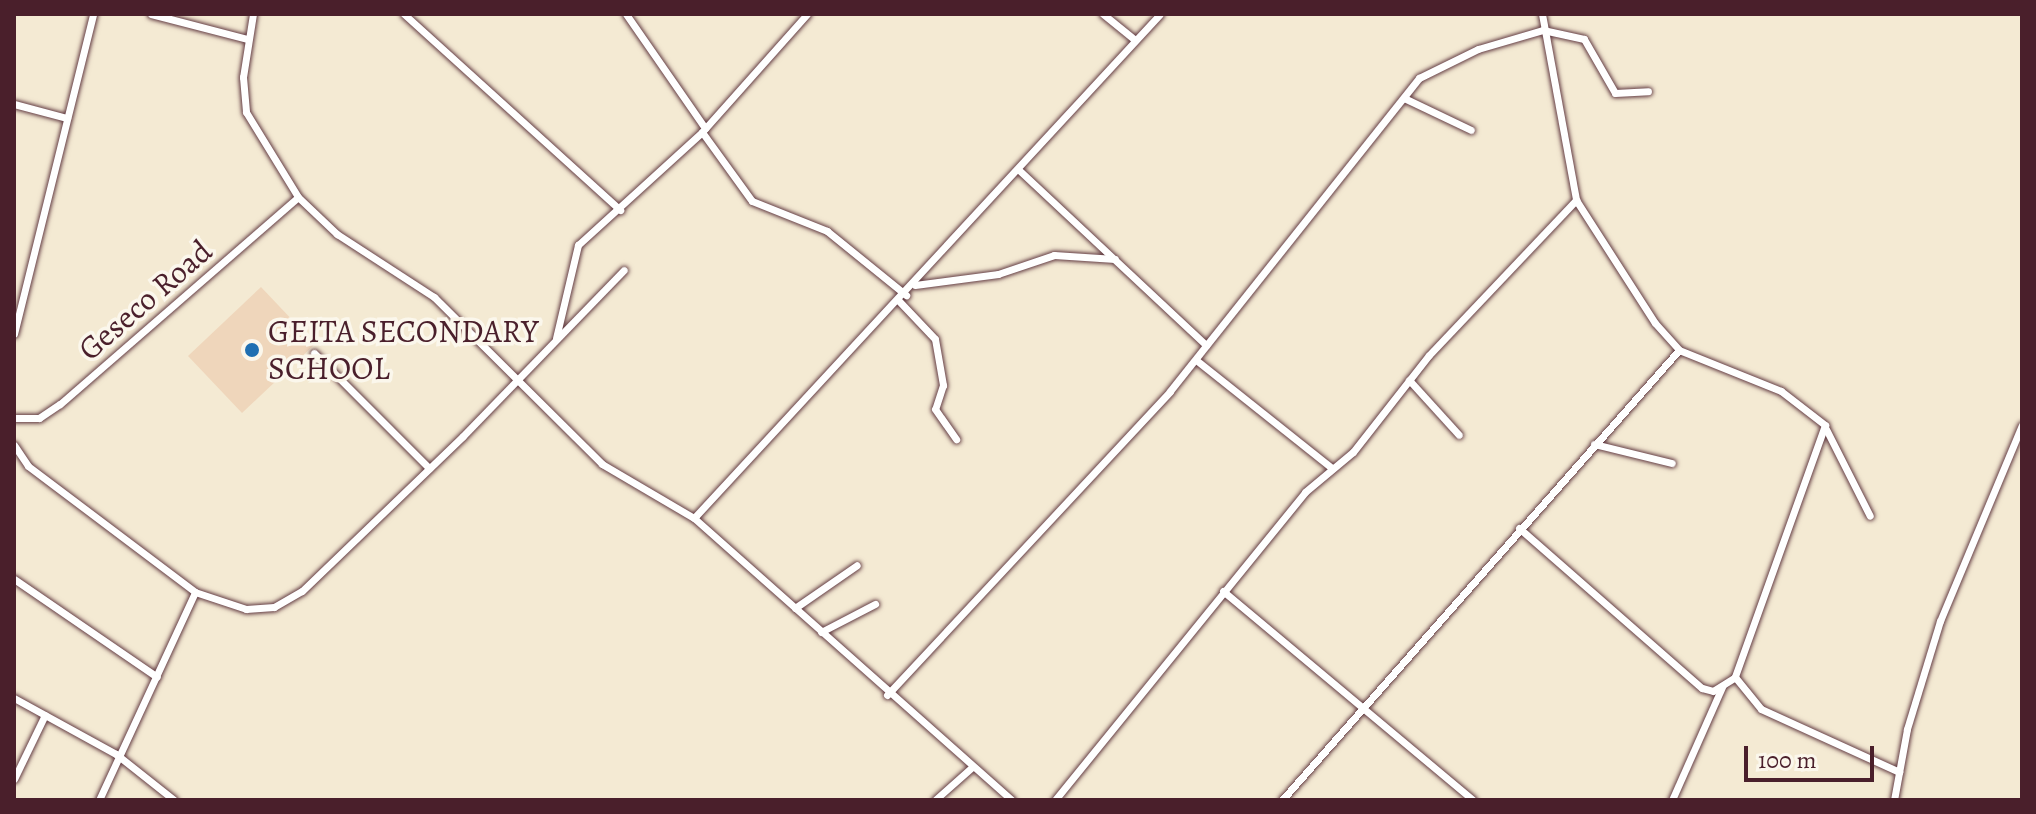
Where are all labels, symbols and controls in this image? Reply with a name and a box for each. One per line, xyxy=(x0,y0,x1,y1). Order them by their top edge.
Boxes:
street label: Geseco Road xyxy=(70,232,220,368)
place label: GEITA SECONDARY SCHOOL xyxy=(268,313,539,388)
marker: GEITA SECONDARY SCHOOL xyxy=(243,341,261,359)
scale bar xyxy=(1748,730,1878,780)
text: 100 m xyxy=(1758,744,1817,776)

